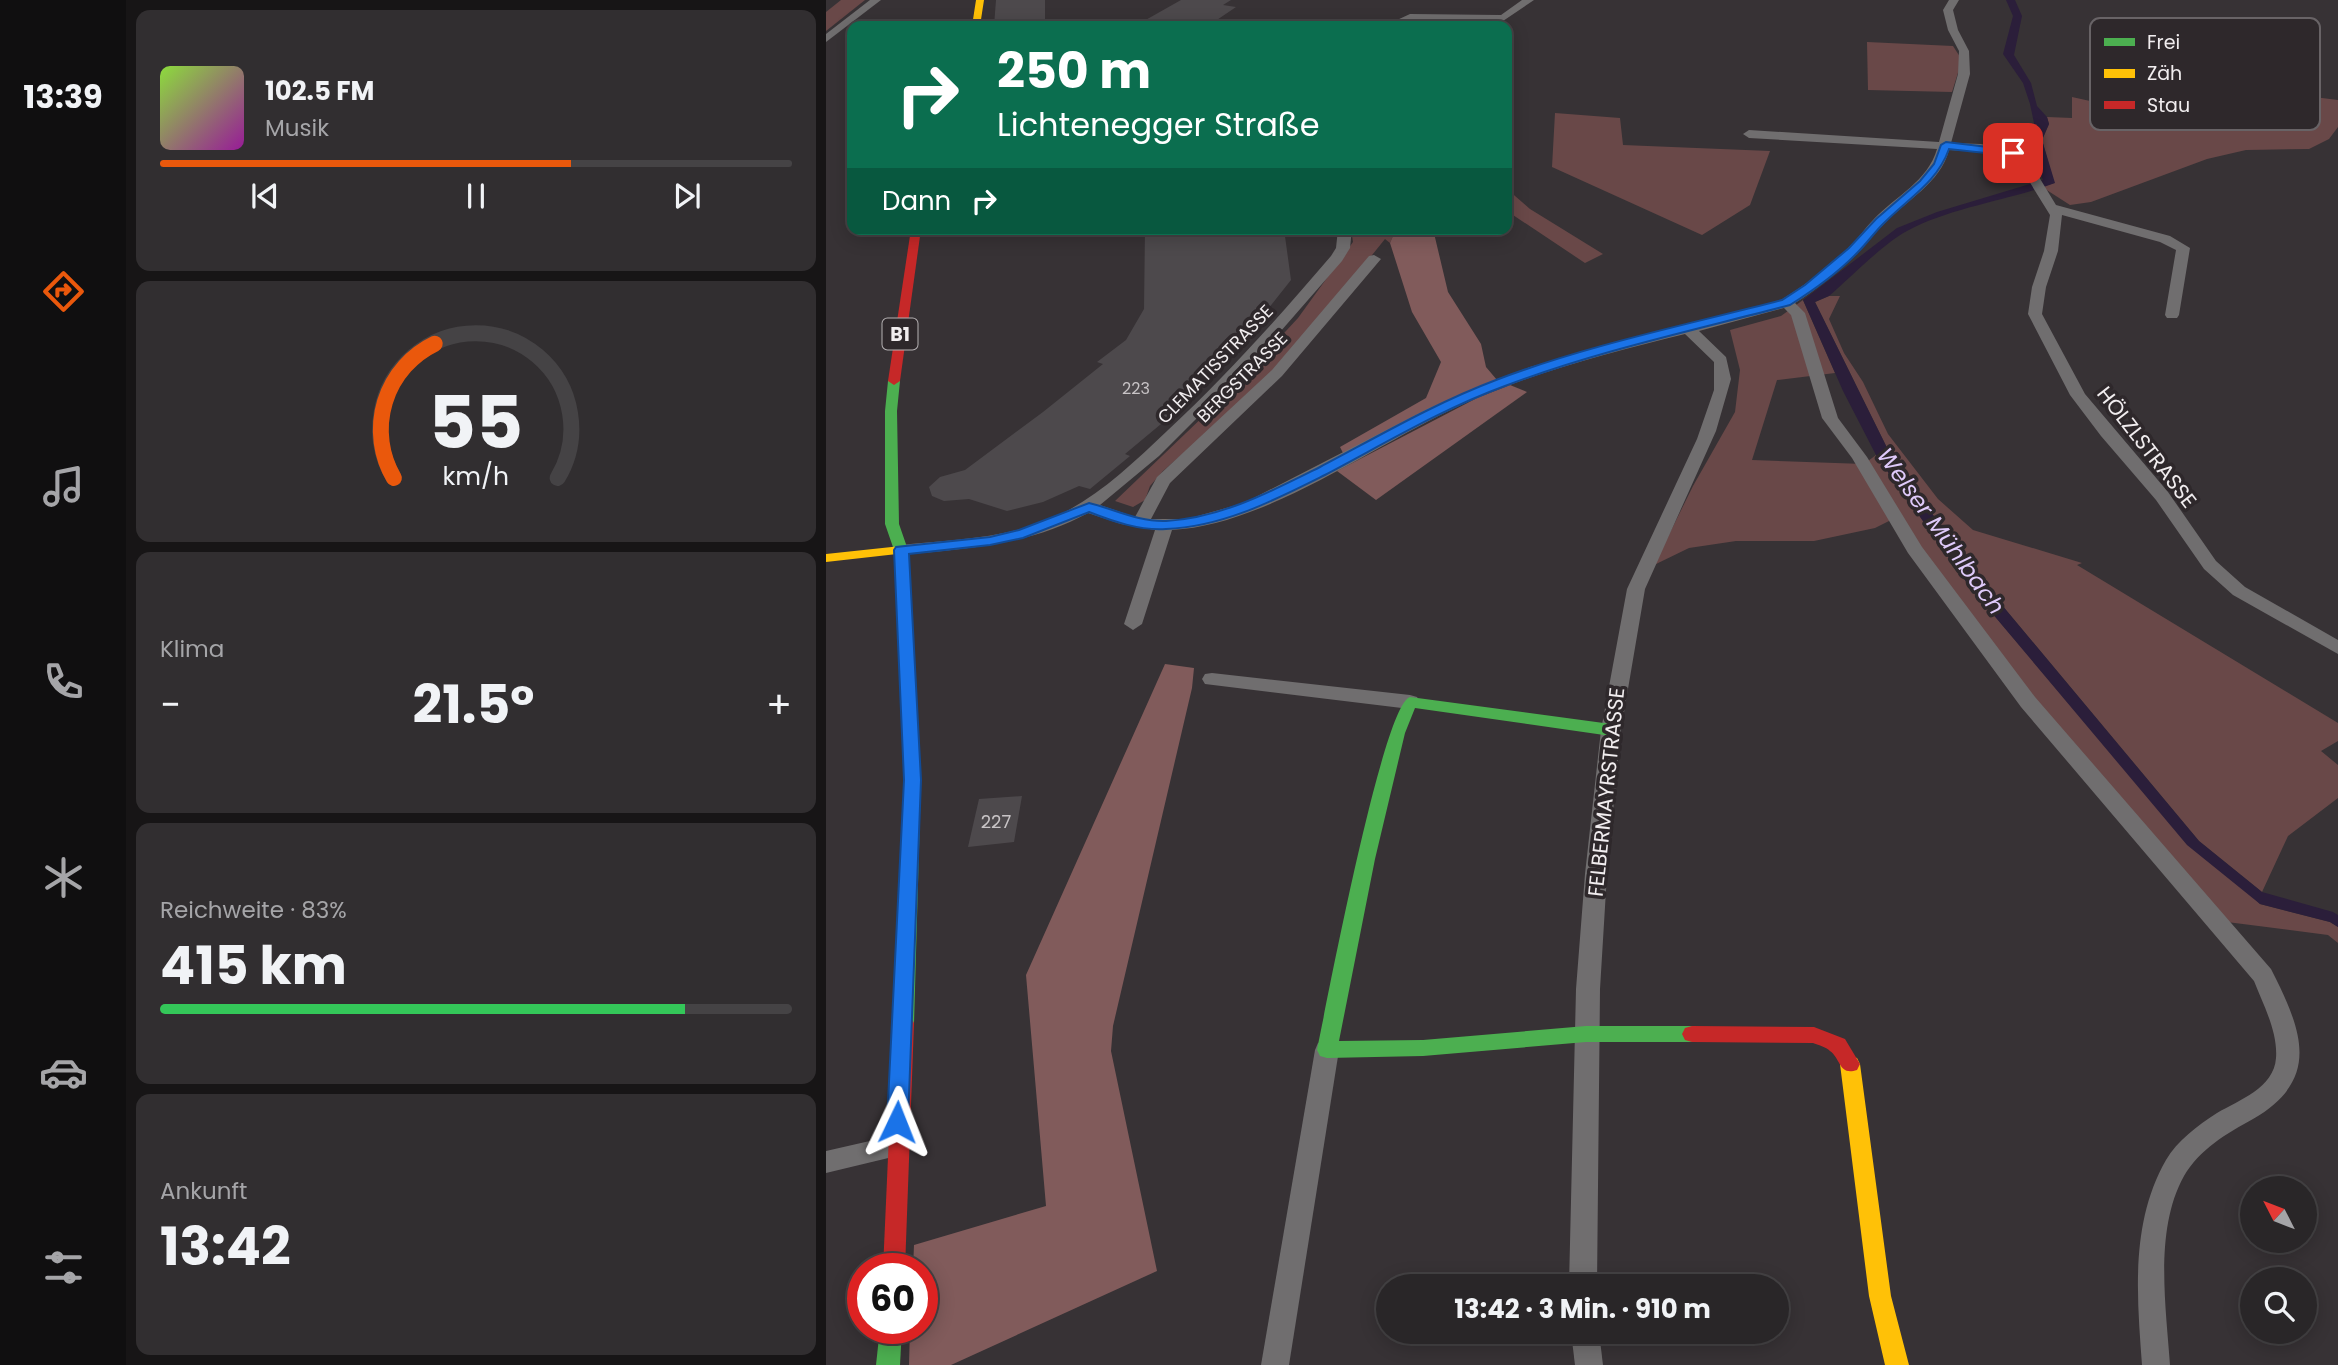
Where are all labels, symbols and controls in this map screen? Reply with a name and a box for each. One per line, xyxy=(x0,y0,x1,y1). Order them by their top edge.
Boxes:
legend xyxy=(2090,18,2320,130)
text: Frei xyxy=(2147,29,2180,56)
text: 250 m xyxy=(997,37,1151,105)
icon: right xyxy=(882,49,973,140)
text: Zäh xyxy=(2147,60,2182,87)
text: 102.5 FM xyxy=(265,73,374,109)
text: 13:39 xyxy=(23,74,103,119)
text: Stau xyxy=(2147,92,2190,119)
text: Lichtenegger Straße xyxy=(997,102,1320,147)
text: Musik xyxy=(265,112,329,144)
pin xyxy=(1983,123,2043,183)
icon: arrive xyxy=(1994,134,2032,172)
icon: previous xyxy=(246,177,284,215)
icon: pause xyxy=(457,177,495,215)
icon: next xyxy=(668,177,706,215)
icon: right xyxy=(965,182,1003,220)
text: Dann xyxy=(882,183,951,219)
icon: directions xyxy=(39,267,88,316)
street label: CLEMATISSTRASSE xyxy=(1151,299,1279,429)
road number: B1 xyxy=(882,318,918,350)
street label: BERGSTRASSE xyxy=(1191,326,1293,428)
text: 55 xyxy=(429,372,523,473)
house number: 223 xyxy=(1122,377,1150,400)
street label: HÖLZLSTRASSE xyxy=(2090,380,2204,514)
water label: Welser Mühlbach xyxy=(1870,441,2012,621)
text: km/h xyxy=(443,458,509,493)
icon: music xyxy=(39,462,88,511)
text: Klima xyxy=(160,633,224,665)
icon: phone xyxy=(39,657,88,706)
text: 21.5° xyxy=(413,668,534,741)
text: − xyxy=(160,678,181,731)
text: + xyxy=(766,678,792,731)
street label: FELBERMAYRSTRASSE xyxy=(1581,686,1631,898)
house number: 227 xyxy=(981,809,1011,834)
icon: climate xyxy=(39,853,88,902)
text: Reichweite · 83% xyxy=(160,894,347,926)
text: 415 km xyxy=(160,929,347,1002)
icon: car xyxy=(39,1048,88,1097)
position arrow xyxy=(860,1085,934,1159)
text: Ankunft xyxy=(160,1175,247,1207)
north arrow xyxy=(2240,1176,2317,1253)
map controls xyxy=(2240,1176,2317,1344)
text: 13:42 xyxy=(160,1210,291,1283)
icon: filters xyxy=(39,1243,88,1292)
speed limit sign: 60 xyxy=(847,1253,938,1344)
button: search xyxy=(2240,1267,2317,1344)
text: 13:42 · 3 Min. · 910 m xyxy=(1454,1291,1711,1327)

